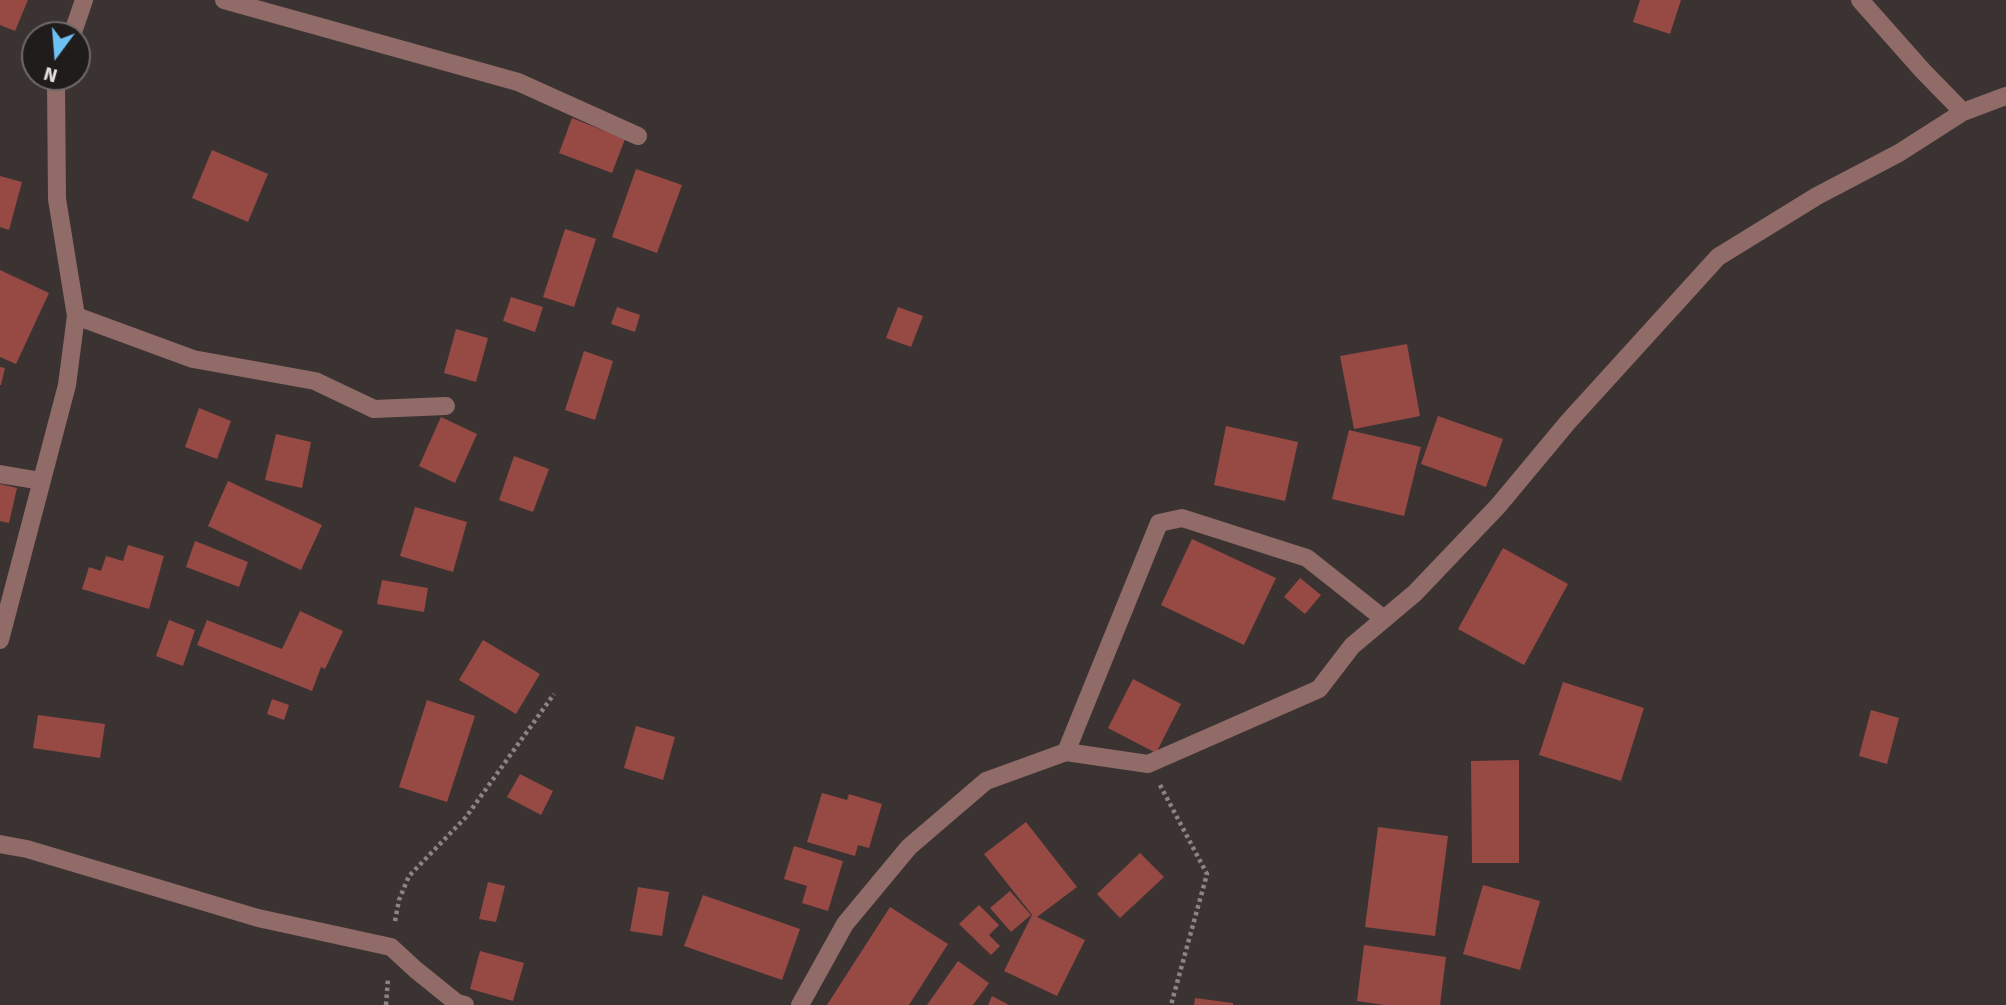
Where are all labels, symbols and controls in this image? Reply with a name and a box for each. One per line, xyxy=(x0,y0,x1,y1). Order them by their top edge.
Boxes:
north arrow xyxy=(21,21,91,91)
text: N xyxy=(41,61,60,88)

